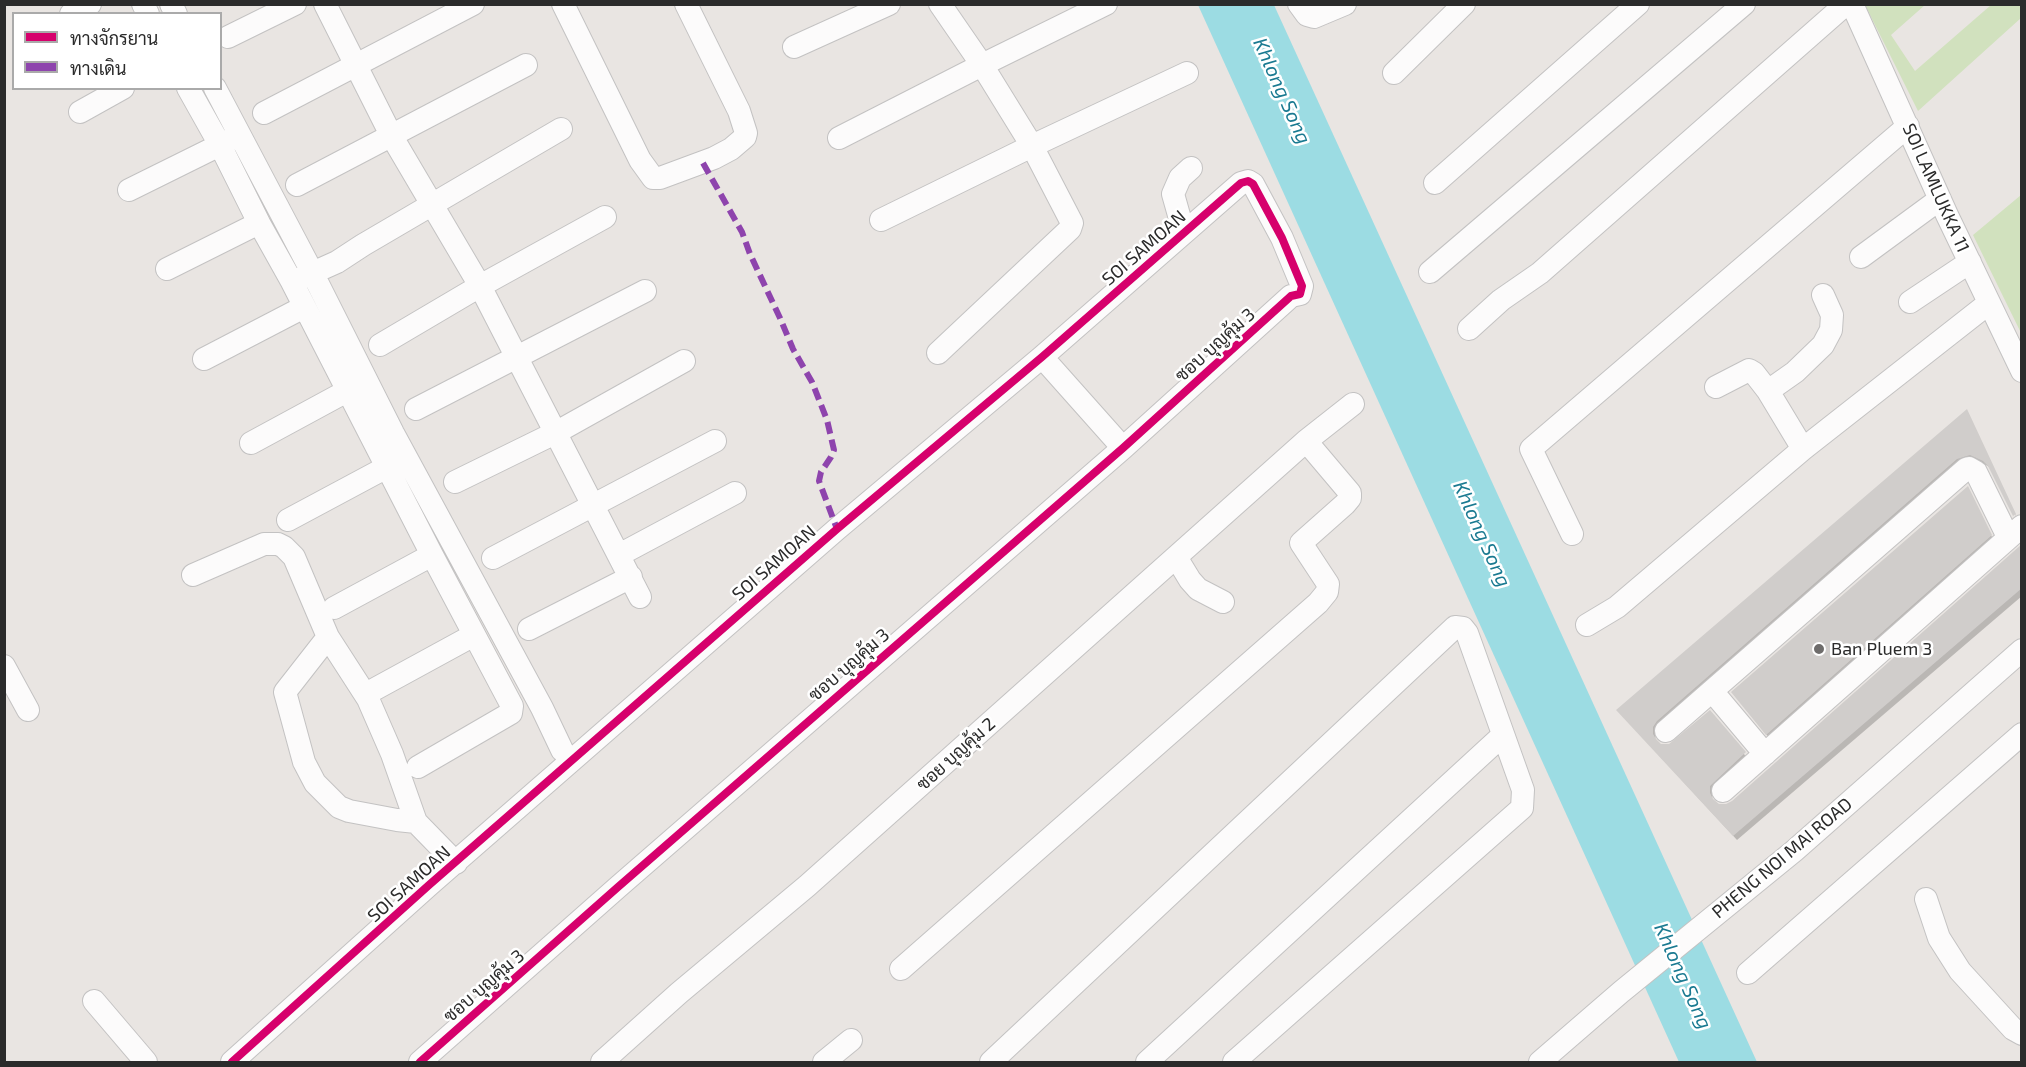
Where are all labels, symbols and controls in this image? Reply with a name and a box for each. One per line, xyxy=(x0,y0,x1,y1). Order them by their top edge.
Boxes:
legend xyxy=(12,12,222,90)
text: ทางจักรยาน xyxy=(70,27,158,49)
water label: Khlong Song xyxy=(1248,34,1316,148)
text: ทางเดิน xyxy=(70,57,126,79)
street label: SOI LAMLUKKA 11 xyxy=(1898,120,1974,256)
street label: SOI SAMOAN xyxy=(1098,206,1190,290)
street label: ซอบ บุญคุ้ม 3 xyxy=(1171,304,1259,386)
water label: Khlong Song xyxy=(1448,477,1516,591)
street label: SOI SAMOAN xyxy=(728,521,820,605)
street label: ซอบ บุญคุ้ม 3 xyxy=(804,624,894,706)
place label: Ban Pluem 3 xyxy=(1831,638,1932,660)
marker: Ban Pluem 3 xyxy=(1812,642,1826,656)
street label: ซอย บุญคุ้ม 2 xyxy=(912,713,1000,795)
street label: PHENG NOI MAI ROAD xyxy=(1708,793,1856,923)
street label: SOI SAMOAN xyxy=(363,841,455,927)
water label: Khlong Song xyxy=(1649,919,1717,1033)
street label: ซอบ บุญคุ้ม 3 xyxy=(439,945,529,1027)

